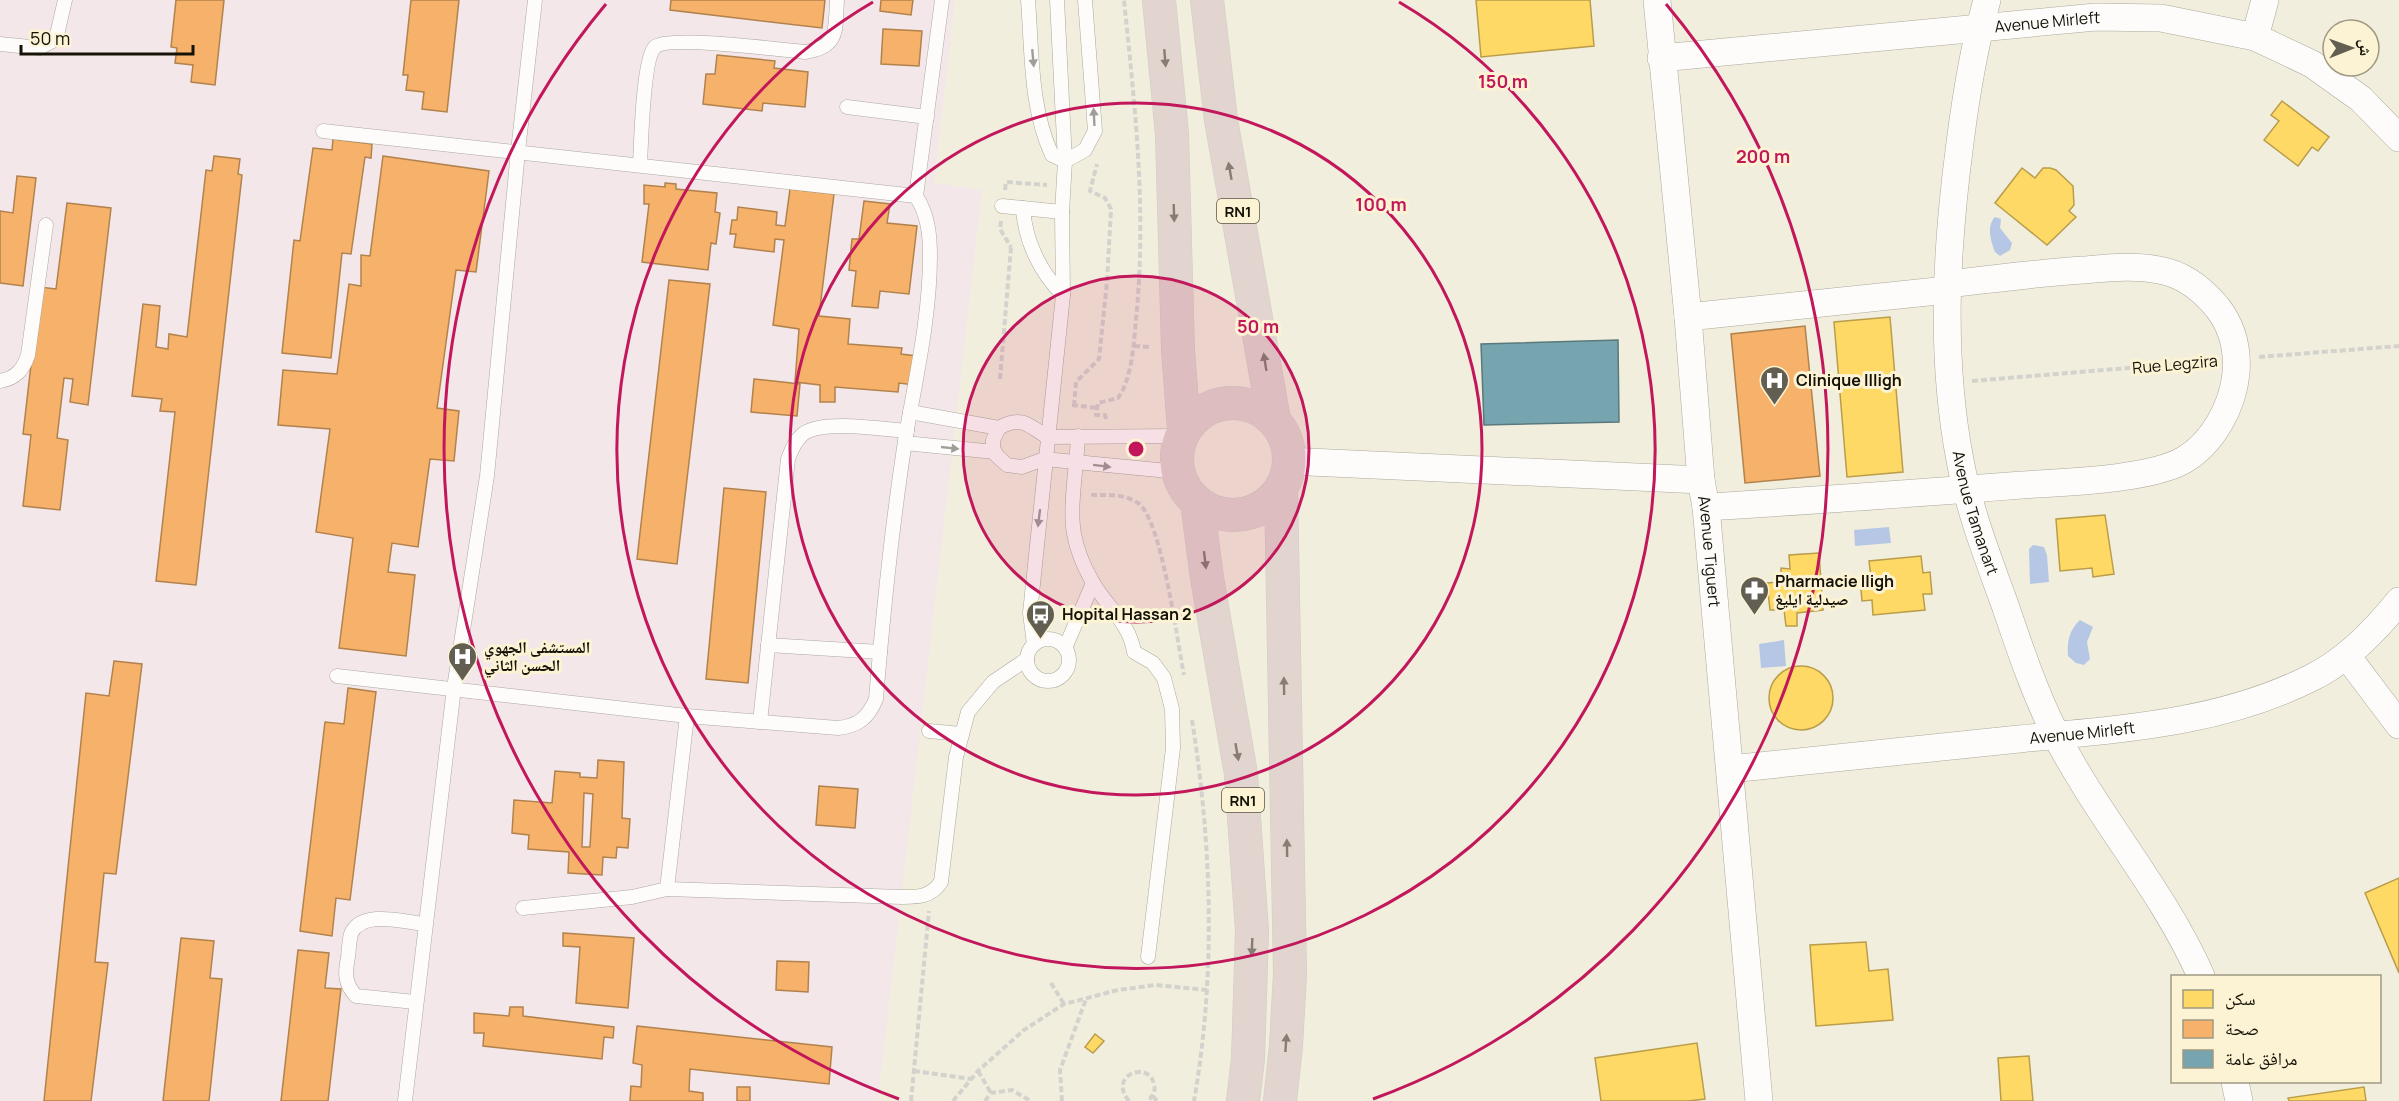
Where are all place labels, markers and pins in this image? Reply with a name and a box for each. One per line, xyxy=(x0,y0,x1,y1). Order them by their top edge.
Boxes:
hospital icon: Clinique Illigh xyxy=(1759,364,1791,406)
place label: Clinique Illigh xyxy=(1796,369,1902,391)
centre of rings xyxy=(1126,439,1146,459)
place label: Pharmacie Iligh صيدلية ايليغ xyxy=(1775,570,1894,610)
pharmacy icon: Pharmacie Iligh صيدلية ايليغ xyxy=(1738,574,1770,616)
bus stop icon: Hopital Hassan 2 xyxy=(1025,598,1057,640)
place label: Hopital Hassan 2 xyxy=(1062,603,1192,625)
place label: المستشفى الجهوي الحسن الثاني xyxy=(484,636,590,678)
hospital icon: المستشفى الجهوي الحسن الثاني xyxy=(447,640,479,682)

